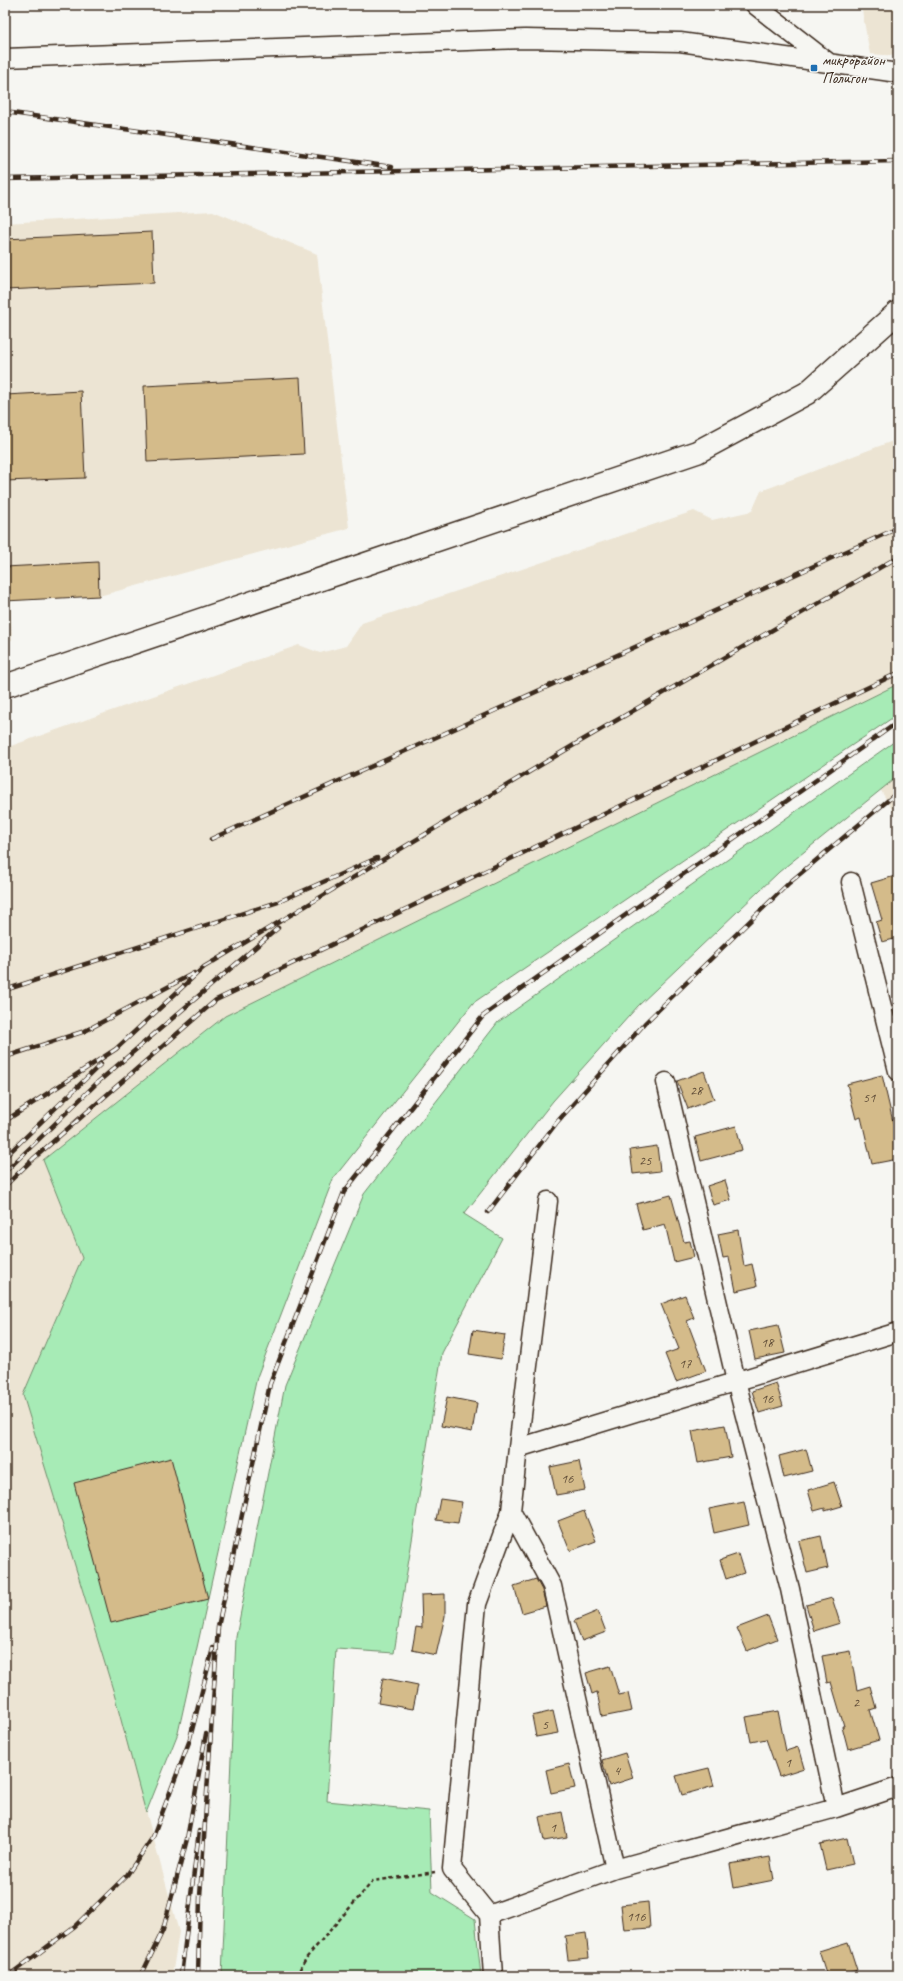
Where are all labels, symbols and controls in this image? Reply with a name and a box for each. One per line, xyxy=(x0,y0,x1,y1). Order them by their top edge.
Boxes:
place label: микрорайон Полигон xyxy=(822,50,886,88)
marker: микрорайон Полигон xyxy=(809,63,819,73)
house number: 28 xyxy=(690,1082,704,1099)
house number: 51 xyxy=(863,1089,876,1106)
house number: 25 xyxy=(639,1152,652,1169)
house number: 18 xyxy=(761,1334,775,1351)
house number: 17 xyxy=(679,1355,692,1372)
house number: 16 xyxy=(761,1390,774,1407)
house number: 16 xyxy=(561,1470,574,1487)
house number: 2 xyxy=(853,1694,861,1711)
house number: 5 xyxy=(542,1716,549,1733)
house number: 1 xyxy=(785,1754,792,1771)
house number: 4 xyxy=(614,1762,622,1779)
house number: 1 xyxy=(550,1819,557,1836)
house number: 116 xyxy=(627,1908,646,1925)

